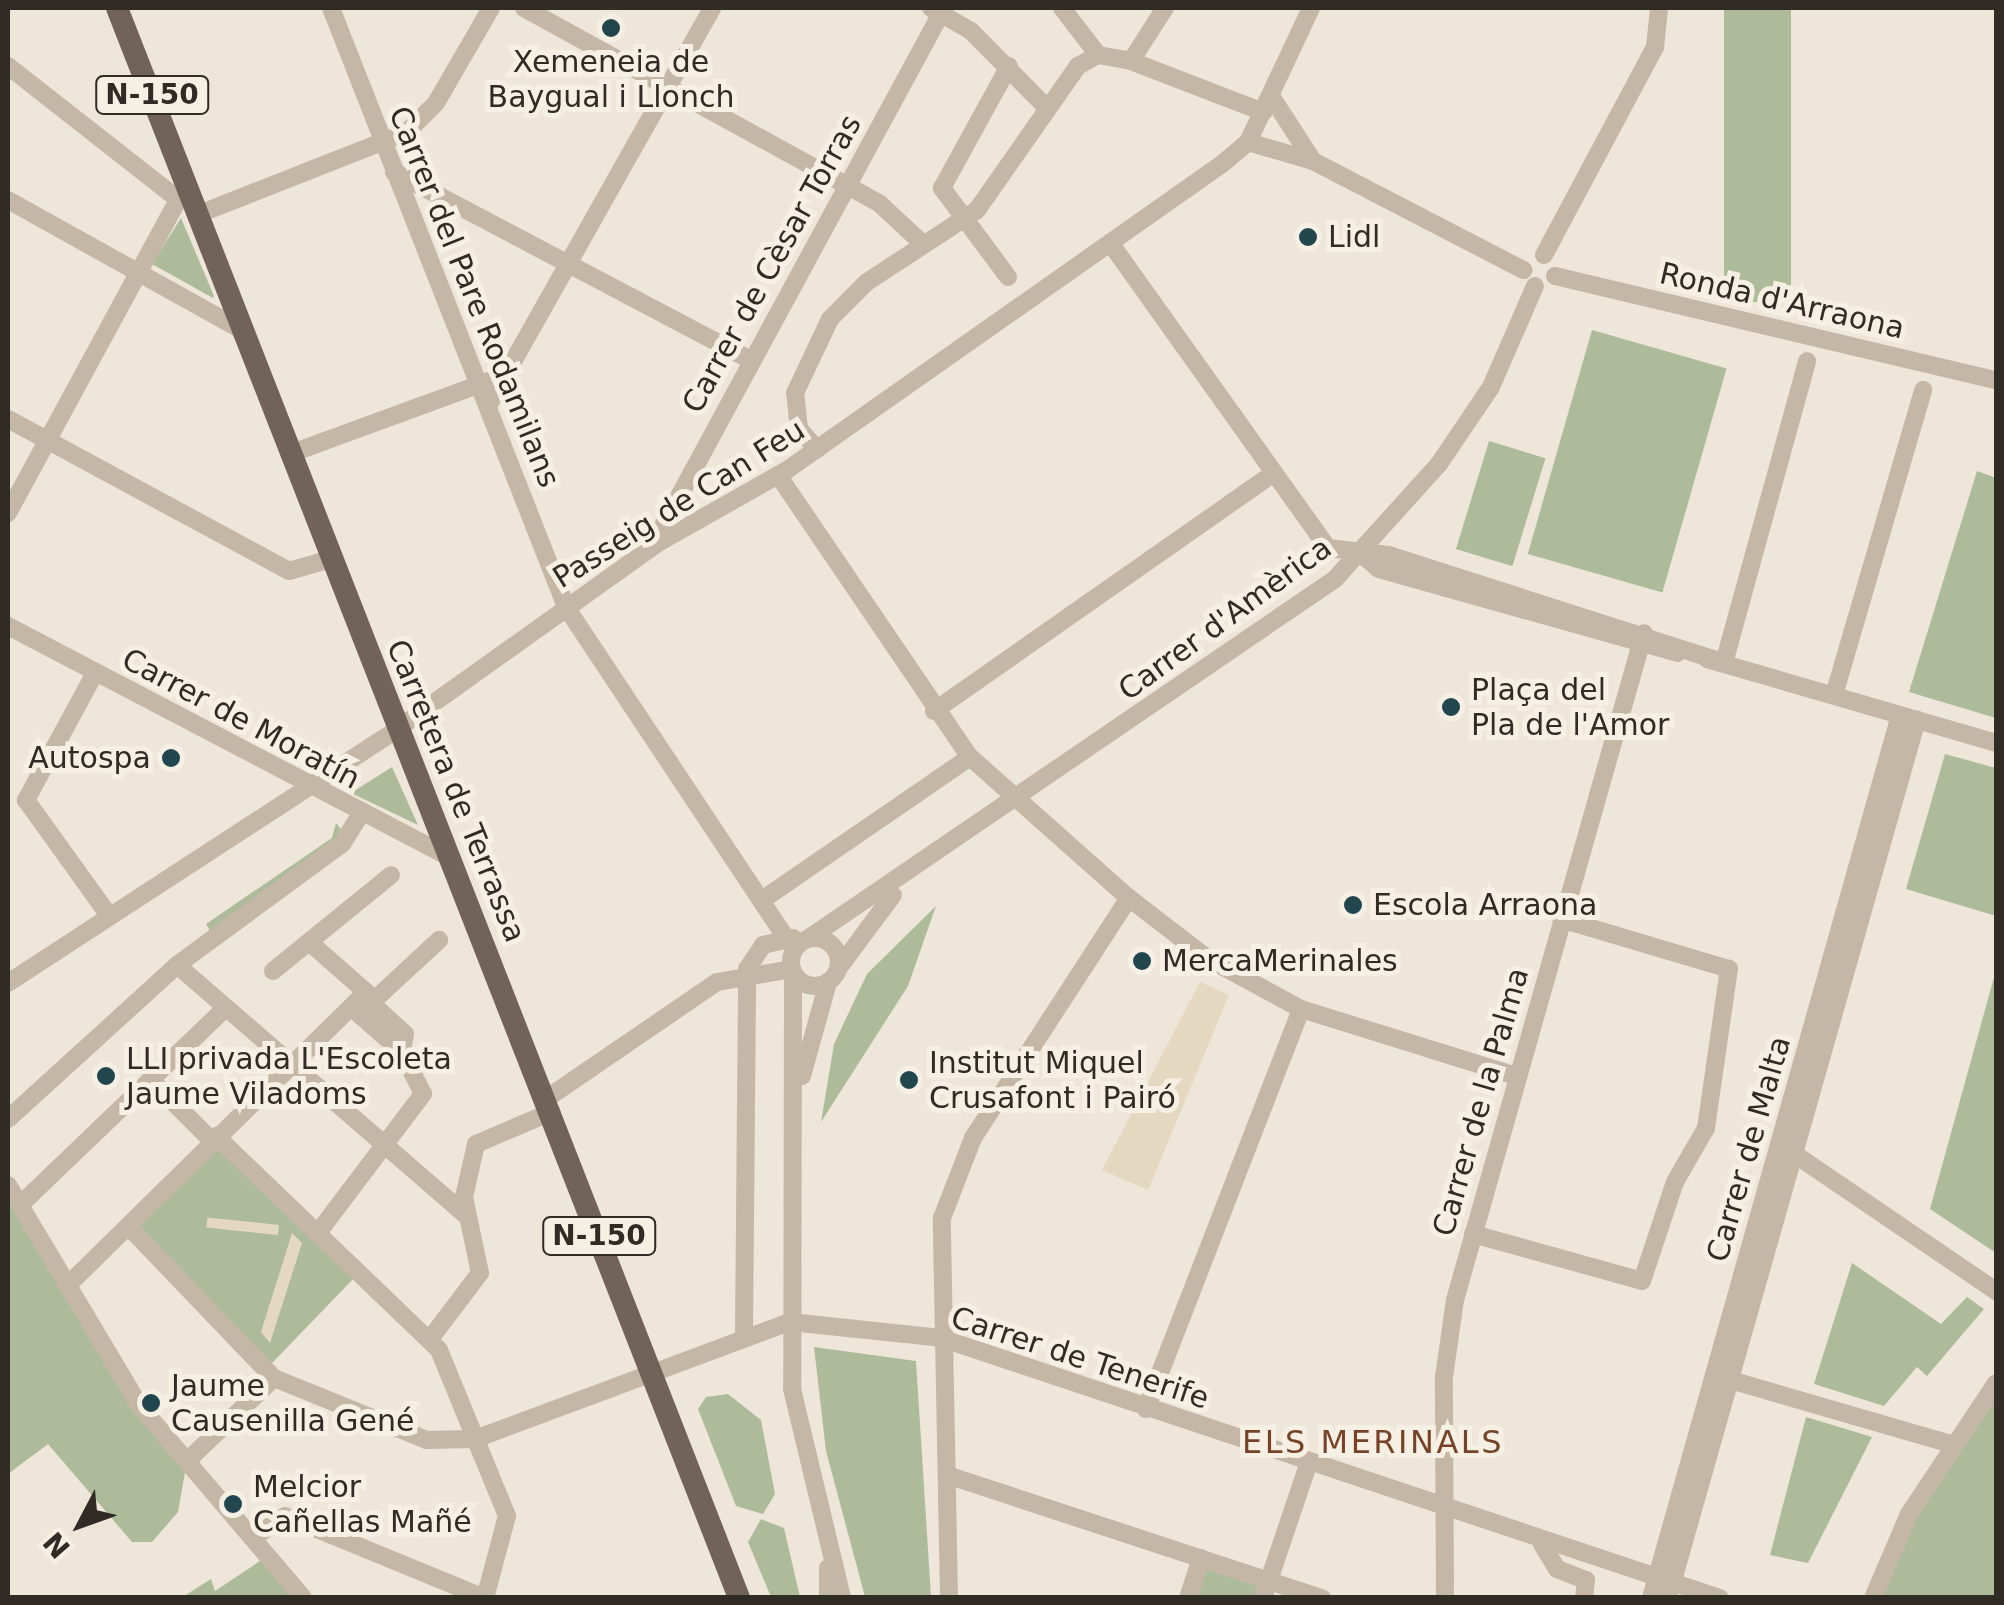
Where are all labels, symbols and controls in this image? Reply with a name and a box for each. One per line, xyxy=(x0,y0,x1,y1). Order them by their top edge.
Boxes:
marker: Xemeneia de Baygual i Llonch xyxy=(600,17,622,39)
place label: Xemeneia de Baygual i Llonch xyxy=(488,44,734,114)
road number: N-150 xyxy=(94,72,210,118)
street label: Carrer del Pare Rodamilans xyxy=(381,101,567,493)
street label: Carrer de Cèsar Torras xyxy=(675,109,869,419)
place label: Lidl xyxy=(1328,219,1380,255)
marker: Lidl xyxy=(1297,226,1319,248)
street label: Ronda d'Arraona xyxy=(1656,255,1908,347)
street label: Passeig de Can Feu xyxy=(547,412,811,596)
street label: Carrer d'Amèrica xyxy=(1112,530,1338,708)
street label: Carretera de Terrassa xyxy=(379,635,533,947)
street label: Carrer de Moratín xyxy=(116,641,366,797)
place label: Plaça del Pla de l'Amor xyxy=(1471,672,1669,742)
marker: Plaça del Pla de l'Amor xyxy=(1440,696,1462,718)
place label: Autospa xyxy=(28,740,151,776)
marker: Autospa xyxy=(160,747,182,769)
place label: Escola Arraona xyxy=(1373,887,1597,923)
marker: Escola Arraona xyxy=(1342,894,1364,916)
place label: MercaMerinales xyxy=(1162,943,1398,979)
marker: MercaMerinales xyxy=(1131,950,1153,972)
street label: Carrer de la Palma xyxy=(1425,964,1537,1240)
street label: Carrer de Malta xyxy=(1700,1032,1798,1266)
place label: LLI privada L'Escoleta Jaume Viladoms xyxy=(126,1041,452,1112)
place label: Institut Miquel Crusafont i Pairó xyxy=(929,1045,1176,1116)
marker: LLI privada L'Escoleta Jaume Viladoms xyxy=(95,1065,117,1087)
marker: Institut Miquel Crusafont i Pairó xyxy=(898,1069,920,1091)
road number: N-150 xyxy=(542,1213,656,1259)
street label: Carrer de Tenerife xyxy=(947,1299,1213,1417)
place label: Jaume Causenilla Gené xyxy=(171,1368,415,1438)
marker: Jaume Causenilla Gené xyxy=(140,1392,162,1414)
district label: ELS MERINALS xyxy=(1242,1423,1504,1461)
place label: Melcior Cañellas Mañé xyxy=(253,1469,472,1540)
north arrow xyxy=(30,1475,130,1575)
marker: Melcior Cañellas Mañé xyxy=(222,1493,244,1515)
text: N xyxy=(37,1525,77,1565)

